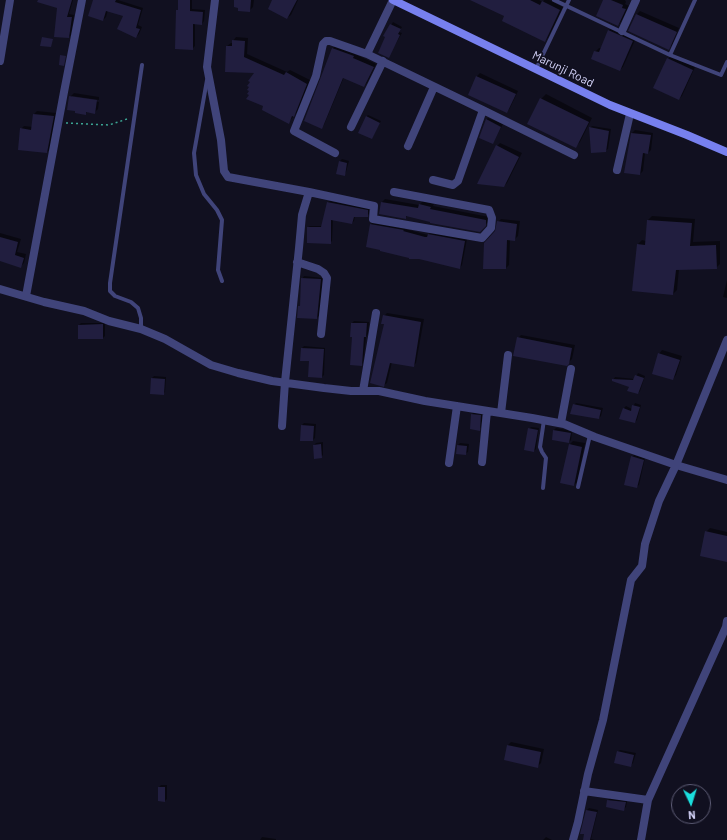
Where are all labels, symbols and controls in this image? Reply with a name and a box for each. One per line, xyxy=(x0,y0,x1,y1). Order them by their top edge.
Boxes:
street label: Marunji Road xyxy=(530,48,596,90)
north arrow xyxy=(671,784,711,824)
text: N xyxy=(688,809,696,822)

